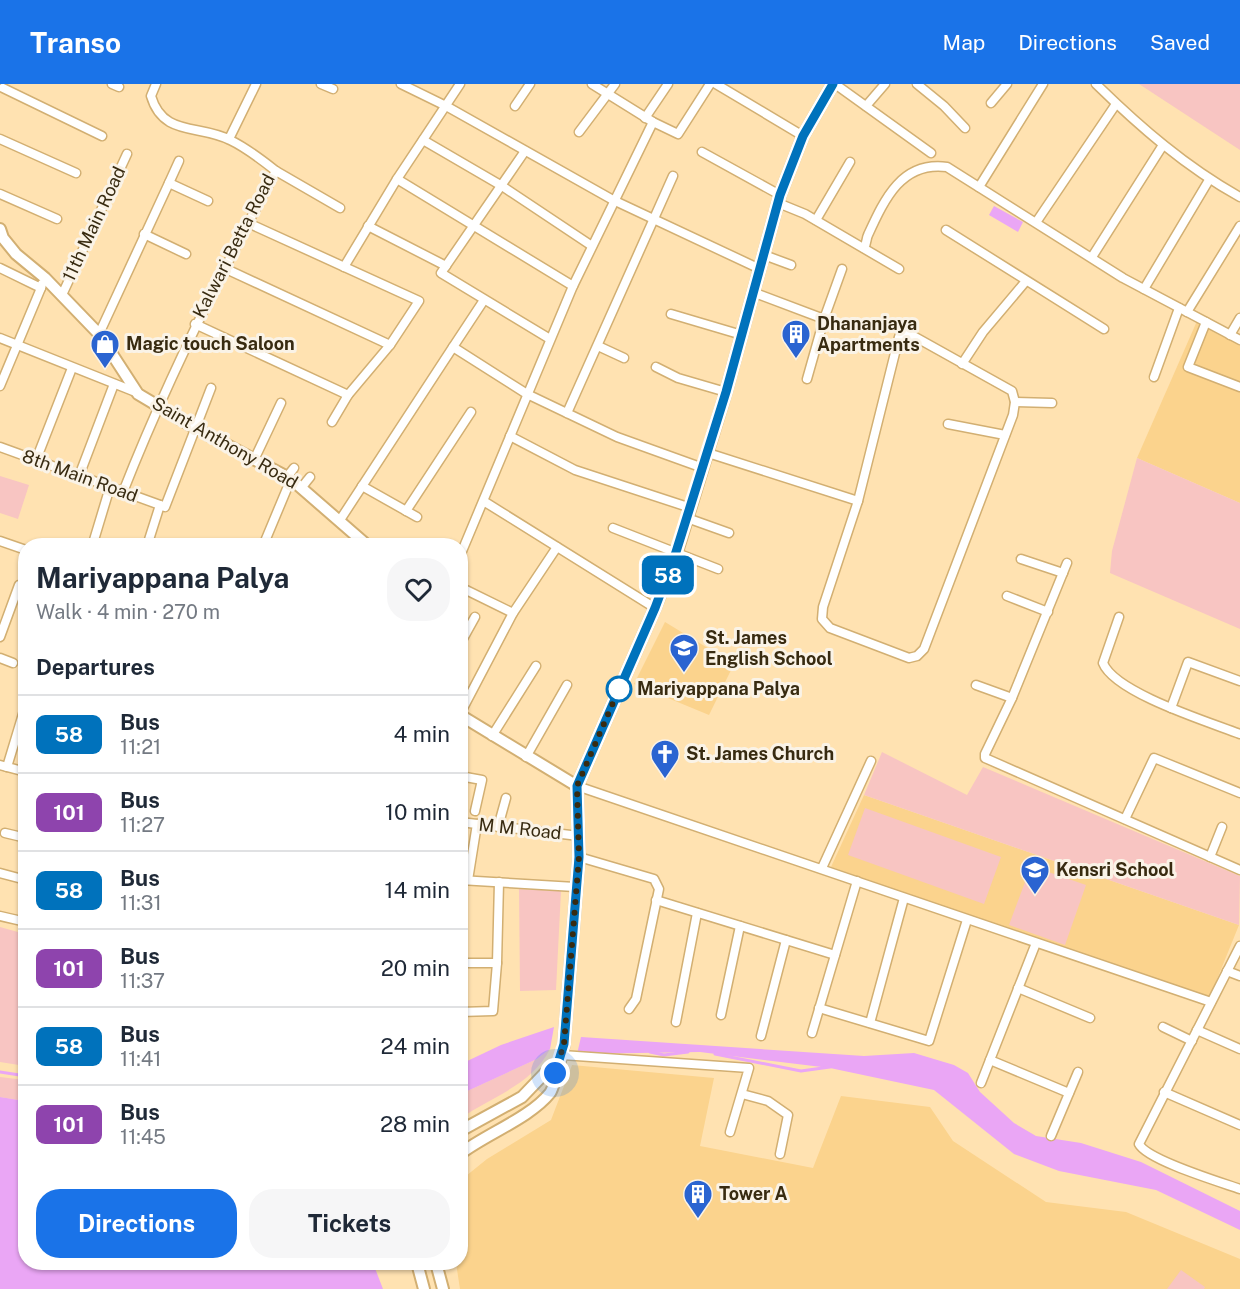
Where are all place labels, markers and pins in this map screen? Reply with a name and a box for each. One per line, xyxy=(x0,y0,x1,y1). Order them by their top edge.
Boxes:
place label: Dhananjaya Apartments xyxy=(817,313,920,355)
building icon: Dhananjaya Apartments xyxy=(780,318,812,360)
shop icon: Magic touch Saloon xyxy=(89,328,121,370)
place label: Magic touch Saloon xyxy=(126,333,295,354)
place label: St. James English School xyxy=(705,627,833,669)
school or university icon: St. James English School xyxy=(668,632,700,674)
marker: Mariyappana Palya xyxy=(606,676,632,702)
place label: Mariyappana Palya xyxy=(637,678,800,699)
church icon: St. James Church xyxy=(649,738,681,780)
place label: St. James Church xyxy=(686,743,834,764)
school or university icon: Kensri School xyxy=(1019,854,1051,896)
place label: Kensri School xyxy=(1056,859,1175,880)
building icon: Tower A xyxy=(682,1178,714,1220)
place label: Tower A xyxy=(719,1183,788,1204)

